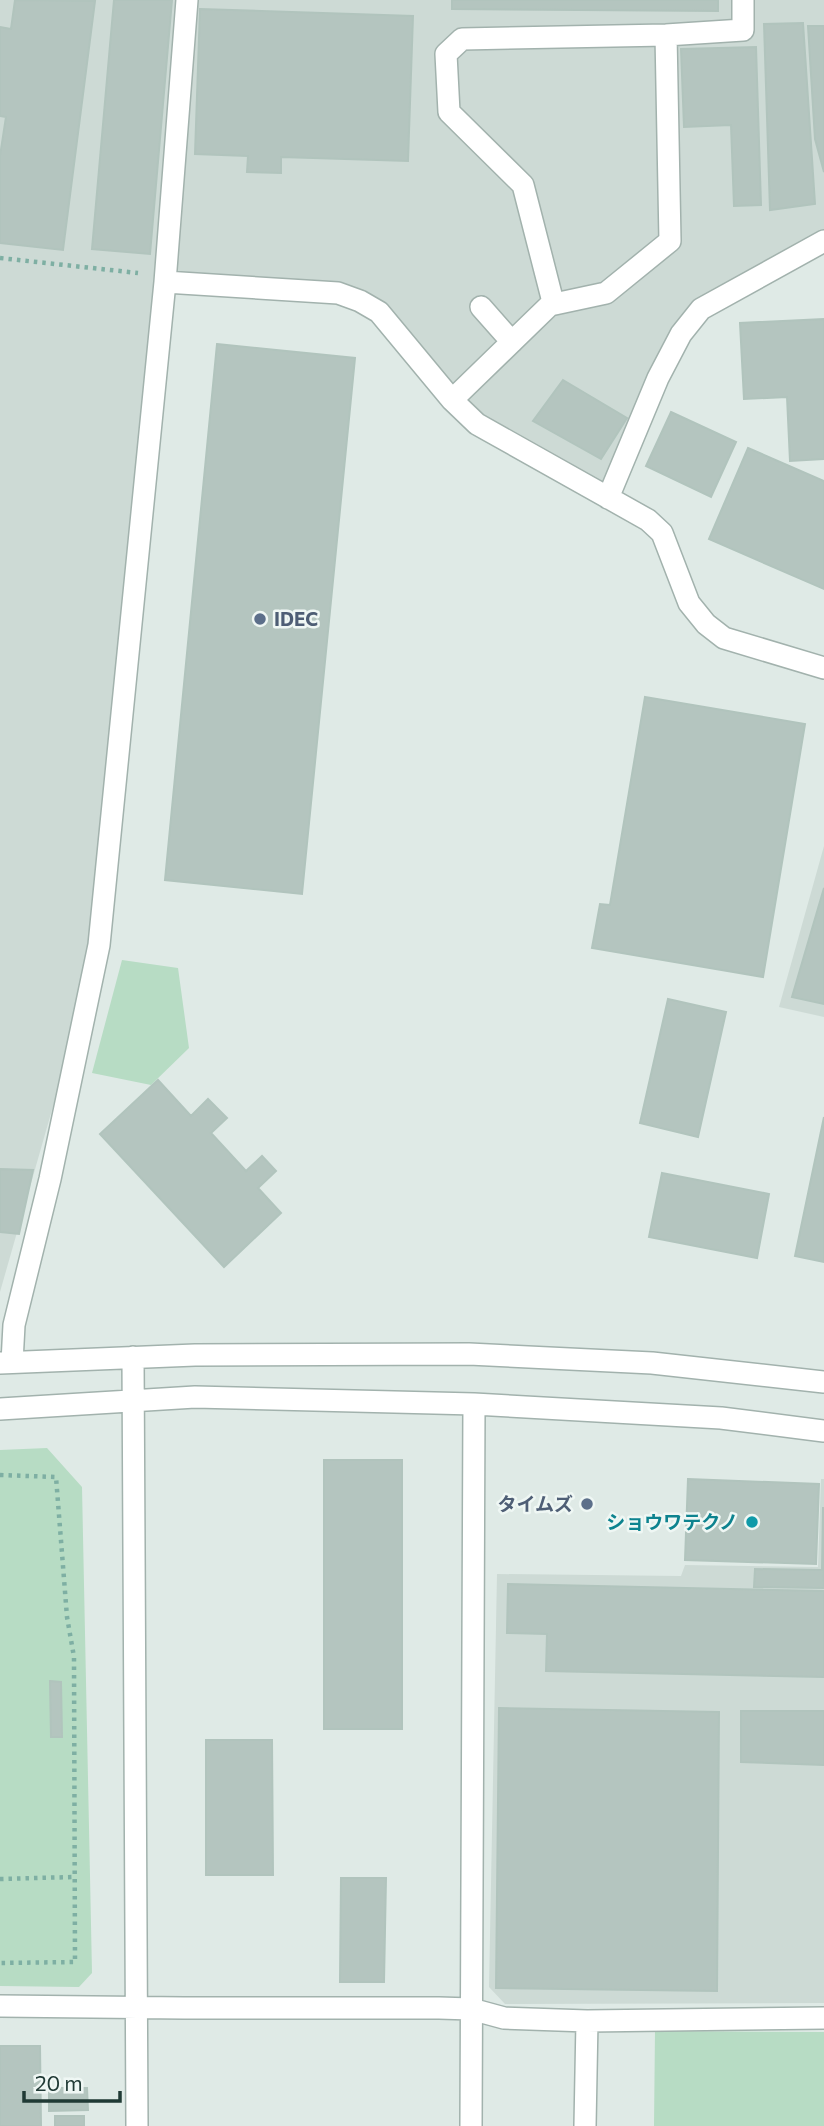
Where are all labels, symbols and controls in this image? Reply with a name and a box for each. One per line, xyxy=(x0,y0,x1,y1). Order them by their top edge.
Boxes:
place label: IDEC xyxy=(274,607,318,630)
marker: IDEC xyxy=(252,611,268,627)
place label: タイムズ xyxy=(497,1492,573,1515)
marker: タイムズ xyxy=(579,1496,595,1512)
place label: ショウワテクノ xyxy=(606,1510,738,1533)
marker: ショウワテクノ xyxy=(744,1514,760,1530)
scale bar xyxy=(24,2060,121,2104)
text: 20 m xyxy=(35,2070,83,2095)

